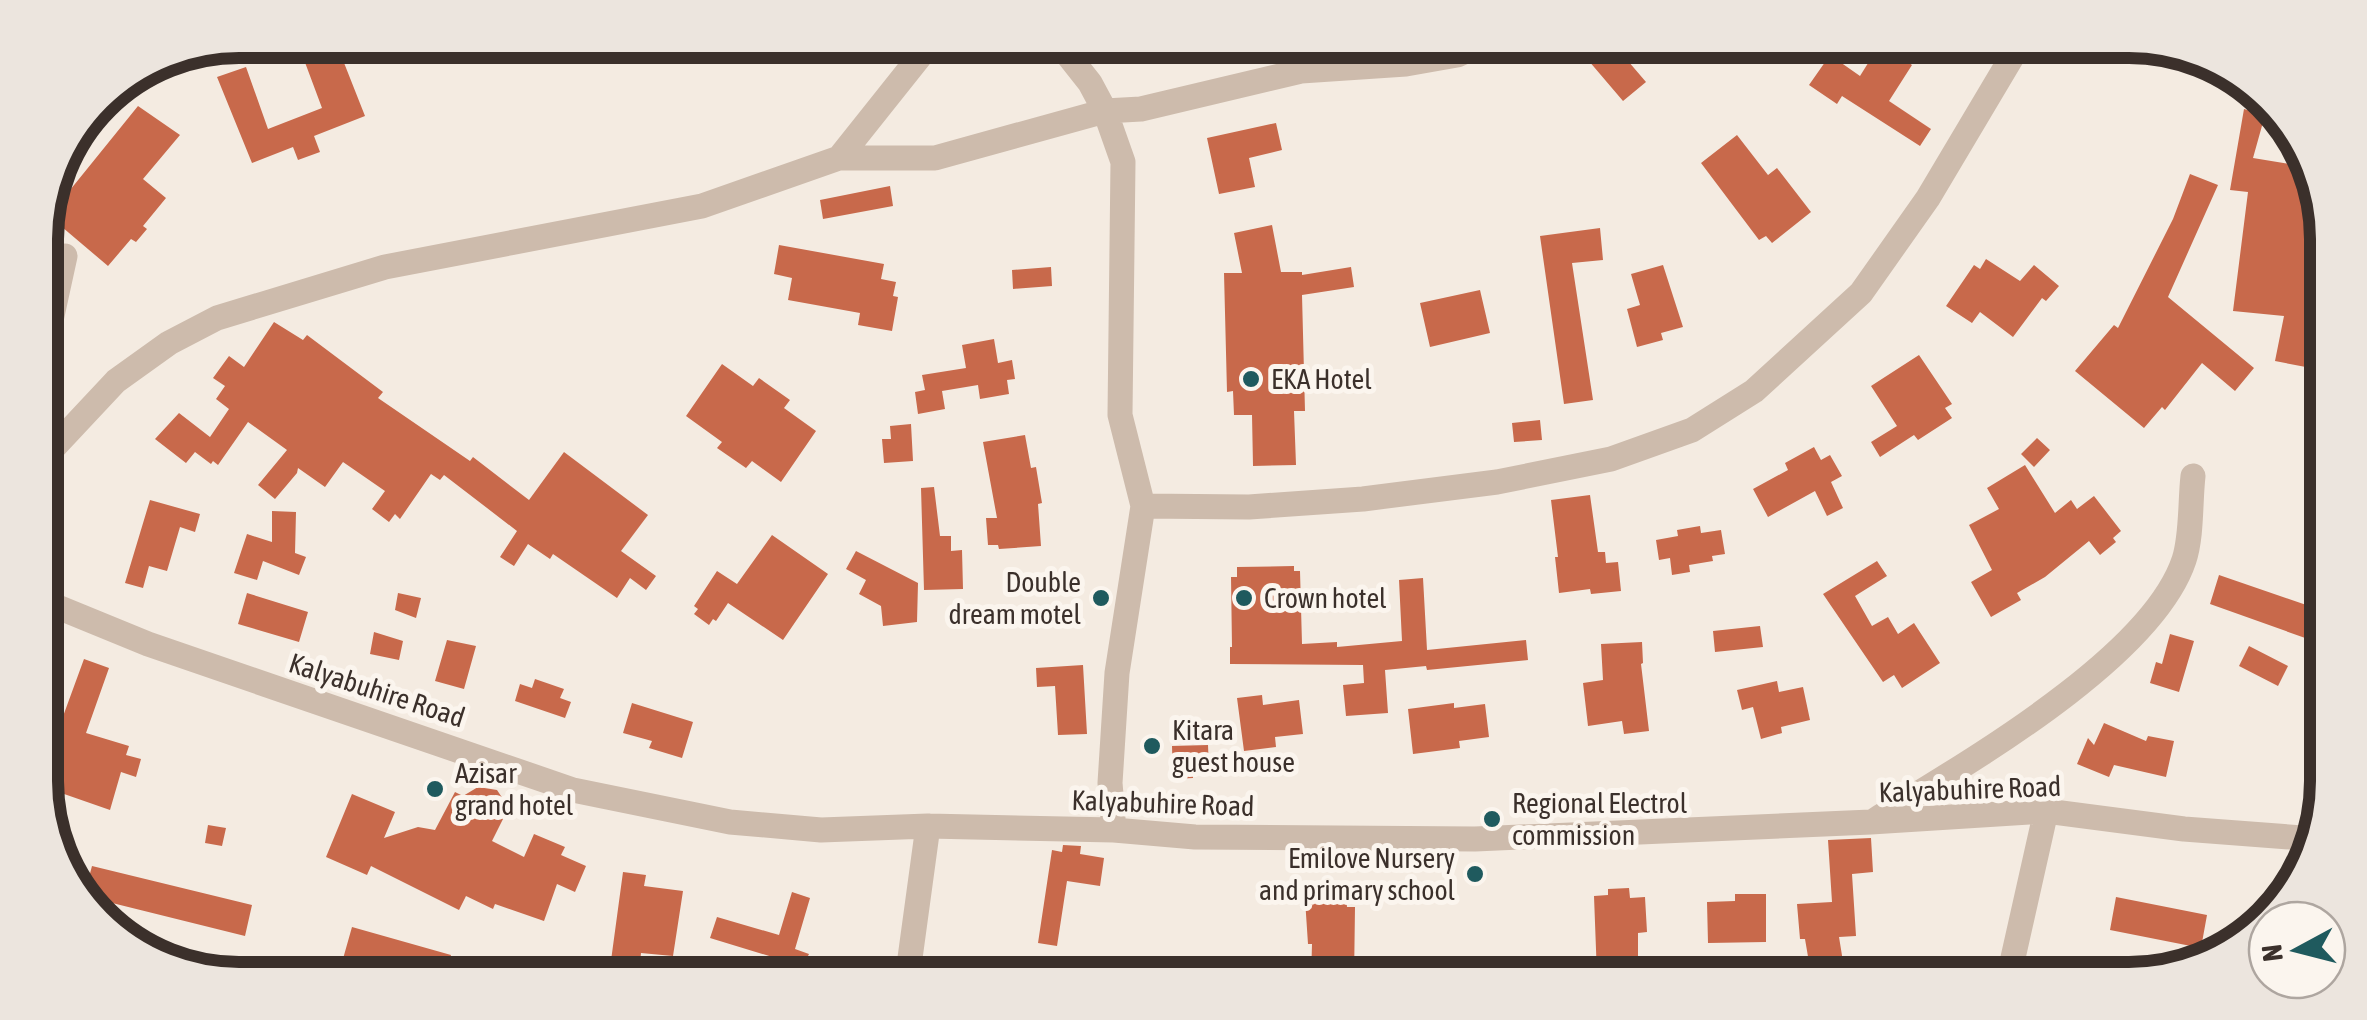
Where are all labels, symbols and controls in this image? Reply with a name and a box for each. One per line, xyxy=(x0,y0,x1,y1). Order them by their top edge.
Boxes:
place label: EKA Hotel xyxy=(1271,363,1372,395)
marker: EKA Hotel xyxy=(1240,368,1262,390)
place label: Double dream motel xyxy=(949,566,1082,630)
place label: Crown hotel xyxy=(1264,582,1387,614)
marker: Double dream motel xyxy=(1090,587,1112,609)
marker: Crown hotel xyxy=(1233,587,1255,609)
street label: Kalyabuhire Road xyxy=(285,647,469,733)
place label: Kitara guest house xyxy=(1172,714,1295,778)
marker: Kitara guest house xyxy=(1141,735,1163,757)
place label: Azisar grand hotel xyxy=(455,757,574,821)
street label: Kalyabuhire Road xyxy=(1878,770,2062,808)
marker: Azisar grand hotel xyxy=(424,778,446,800)
street label: Kalyabuhire Road xyxy=(1071,784,1255,822)
place label: Regional Electrol commission xyxy=(1512,787,1688,851)
marker: Regional Electrol commission xyxy=(1481,808,1503,830)
place label: Emilove Nursery and primary school xyxy=(1259,842,1456,906)
marker: Emilove Nursery and primary school xyxy=(1464,863,1486,885)
north arrow xyxy=(2247,900,2347,1000)
text: N xyxy=(2255,943,2289,963)

